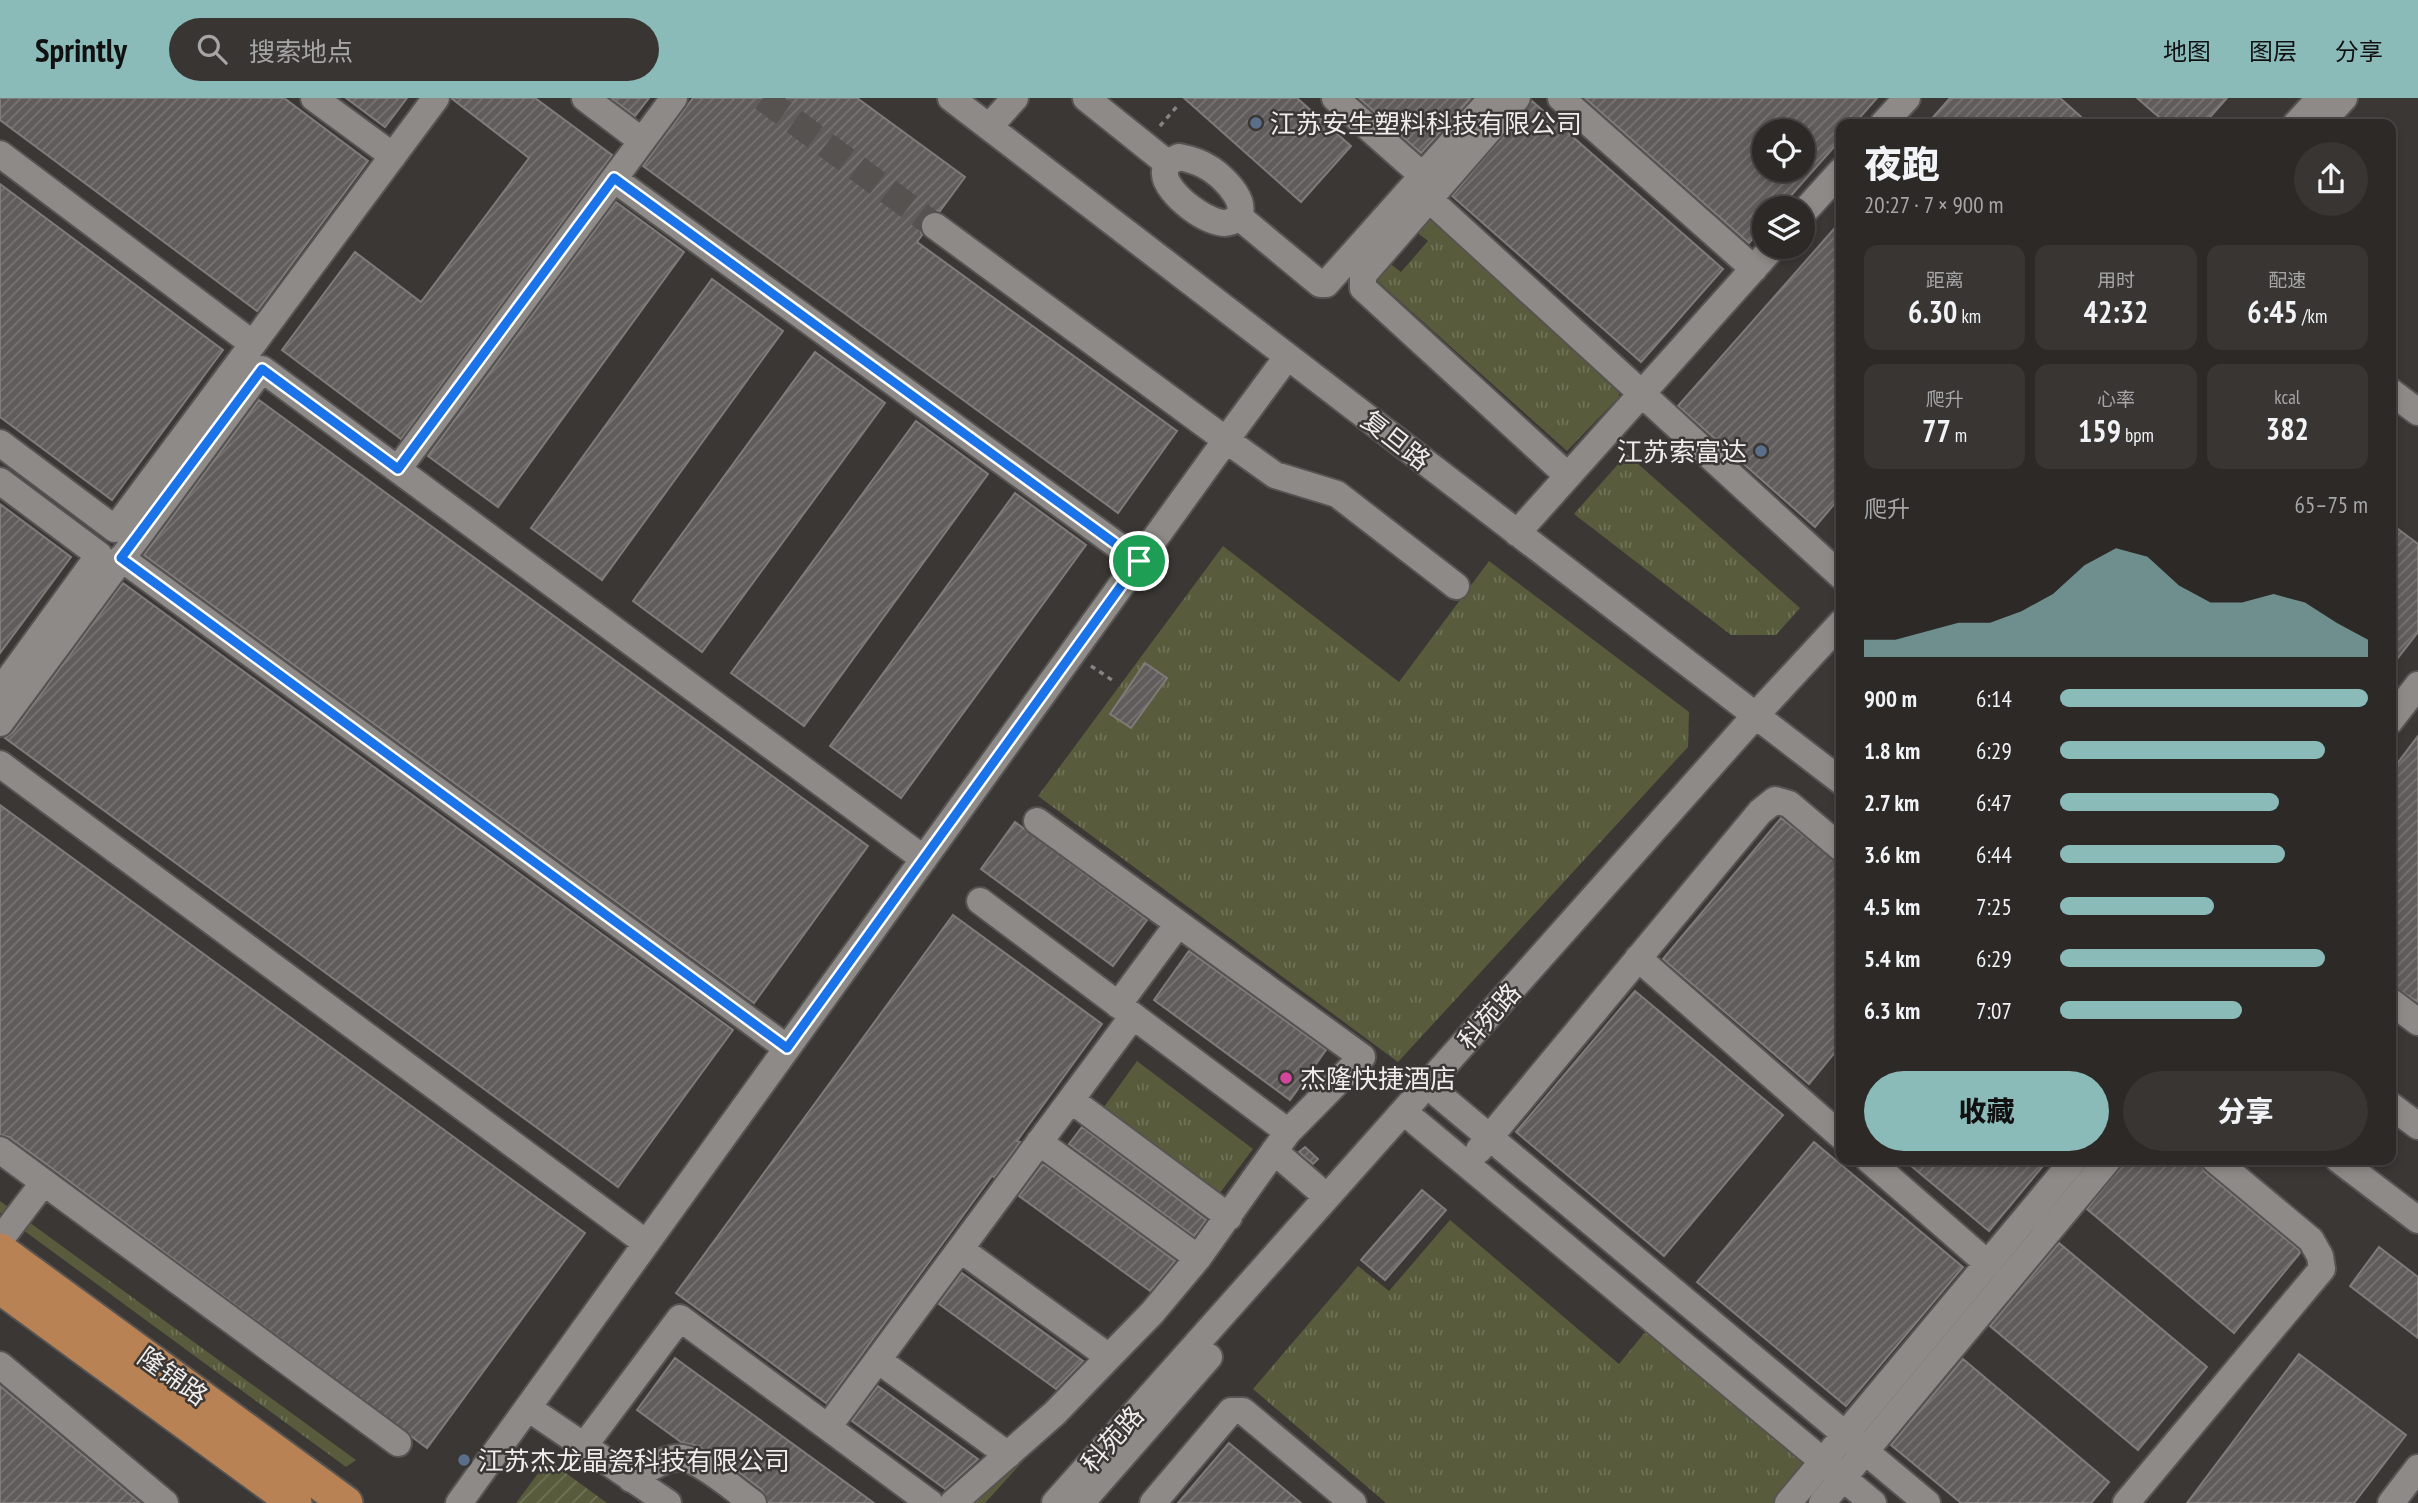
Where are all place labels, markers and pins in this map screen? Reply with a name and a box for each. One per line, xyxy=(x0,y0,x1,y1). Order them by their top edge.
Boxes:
place label: 江苏安生塑料科技有限公司 xyxy=(1270,107,1582,140)
marker: 江苏安生塑料科技有限公司 xyxy=(1248,115,1264,131)
place label: 江苏索富达 xyxy=(1617,435,1747,468)
marker: 江苏索富达 xyxy=(1753,443,1769,459)
pin xyxy=(1109,531,1169,591)
place label: 杰隆快捷酒店 xyxy=(1300,1062,1456,1095)
marker: 杰隆快捷酒店 xyxy=(1278,1070,1294,1086)
place label: 江苏杰龙晶瓷科技有限公司 xyxy=(478,1444,790,1477)
marker: 江苏杰龙晶瓷科技有限公司 xyxy=(456,1452,472,1468)

